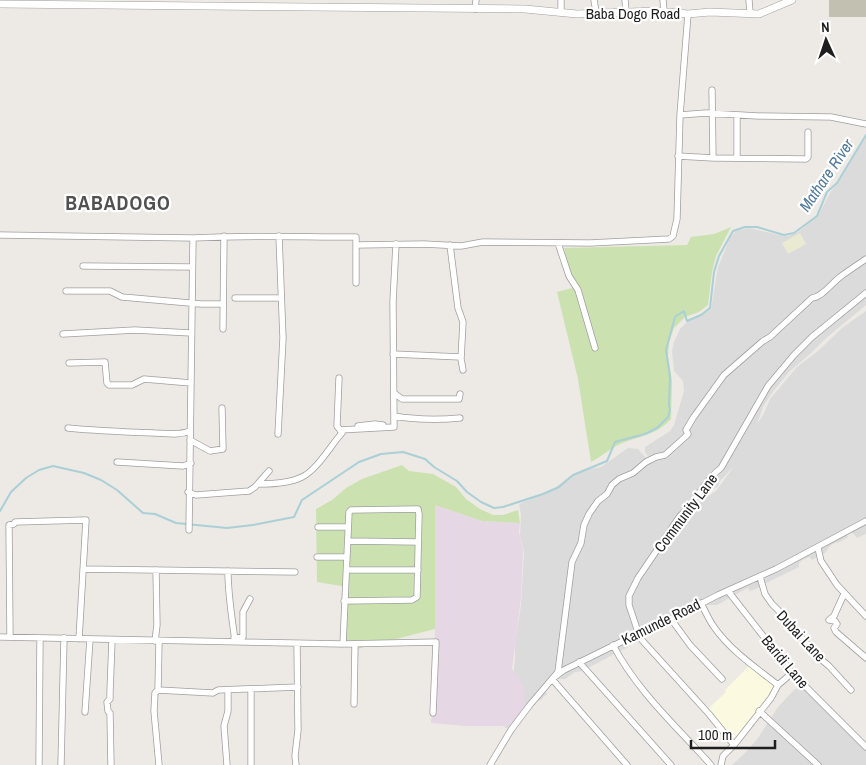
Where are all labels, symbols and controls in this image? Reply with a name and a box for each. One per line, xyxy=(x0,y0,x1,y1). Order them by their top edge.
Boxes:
street label: Baba Dogo Road xyxy=(586,3,680,24)
north arrow xyxy=(801,15,851,65)
text: N xyxy=(821,18,830,36)
water label: Mathare River xyxy=(794,134,859,216)
district label: BABADOGO xyxy=(65,189,171,216)
street label: Community Lane xyxy=(649,469,722,556)
street label: Kamunde Road xyxy=(618,593,704,650)
street label: Dubai Lane xyxy=(772,605,831,666)
street label: Baridi Lane xyxy=(757,631,814,693)
scale bar xyxy=(691,718,775,750)
text: 100 m xyxy=(698,724,732,745)

